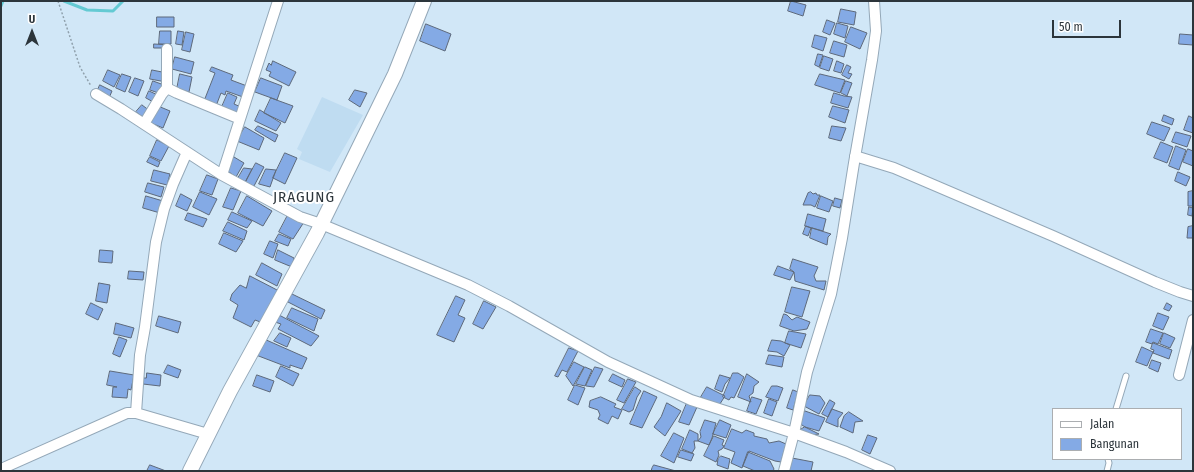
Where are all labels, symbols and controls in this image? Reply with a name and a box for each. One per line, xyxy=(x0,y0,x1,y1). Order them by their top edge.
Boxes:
north arrow xyxy=(12,12,52,52)
scale bar xyxy=(1054,12,1123,38)
text: U xyxy=(29,13,35,26)
text: 50 m xyxy=(1059,20,1083,34)
district label: JRAGUNG xyxy=(273,189,335,207)
legend xyxy=(1052,408,1182,460)
text: Jalan xyxy=(1090,417,1114,431)
text: Bangunan xyxy=(1090,437,1139,451)

